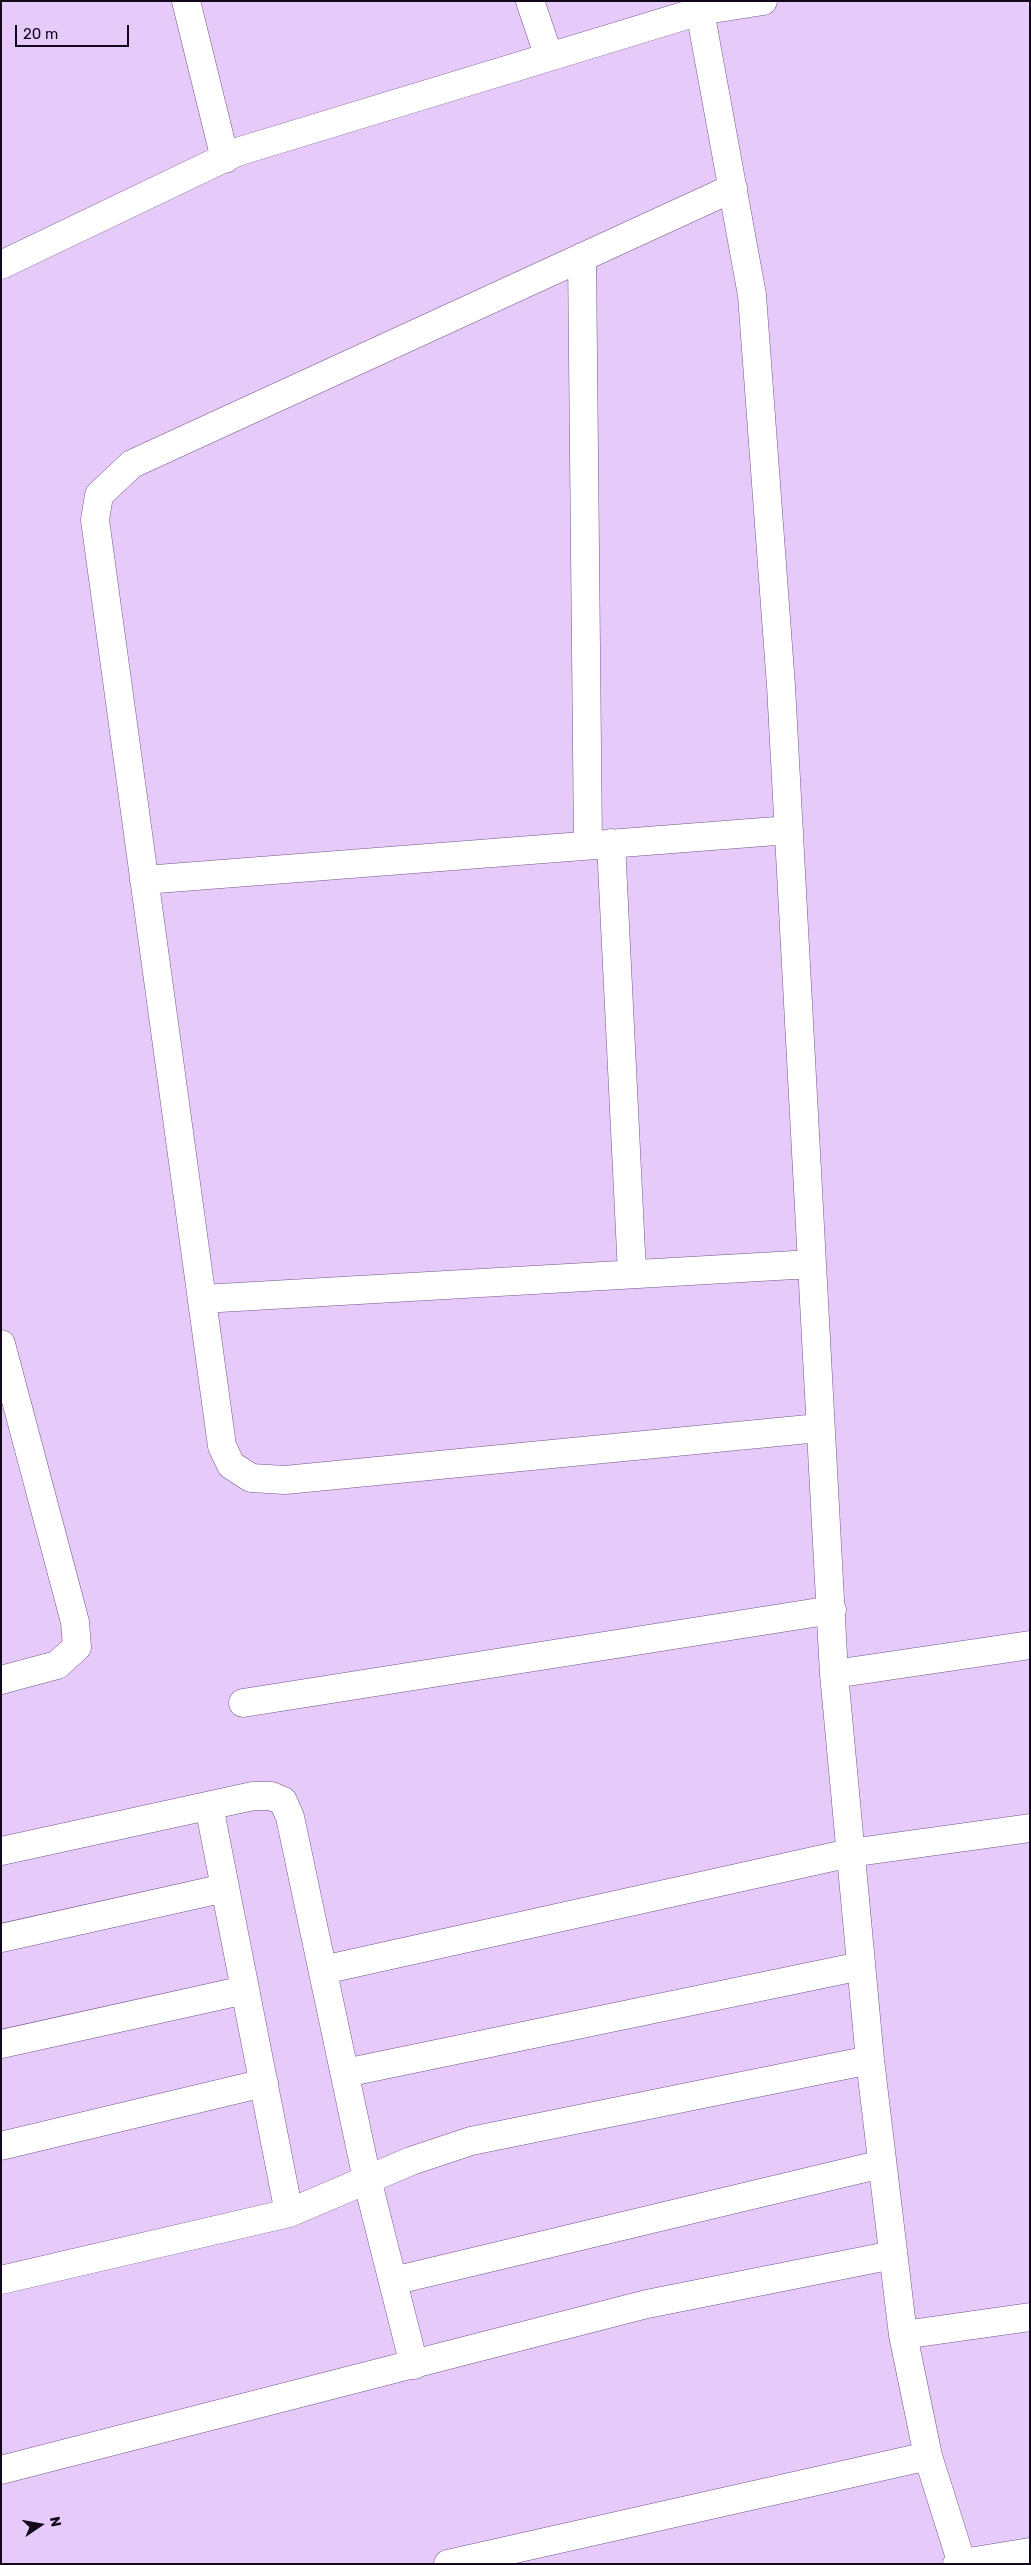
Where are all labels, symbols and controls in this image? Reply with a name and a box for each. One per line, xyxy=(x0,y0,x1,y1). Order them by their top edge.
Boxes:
scale bar xyxy=(18,15,131,47)
text: 20 m xyxy=(23,25,58,43)
north arrow xyxy=(15,2500,65,2550)
text: N xyxy=(46,2515,65,2528)

